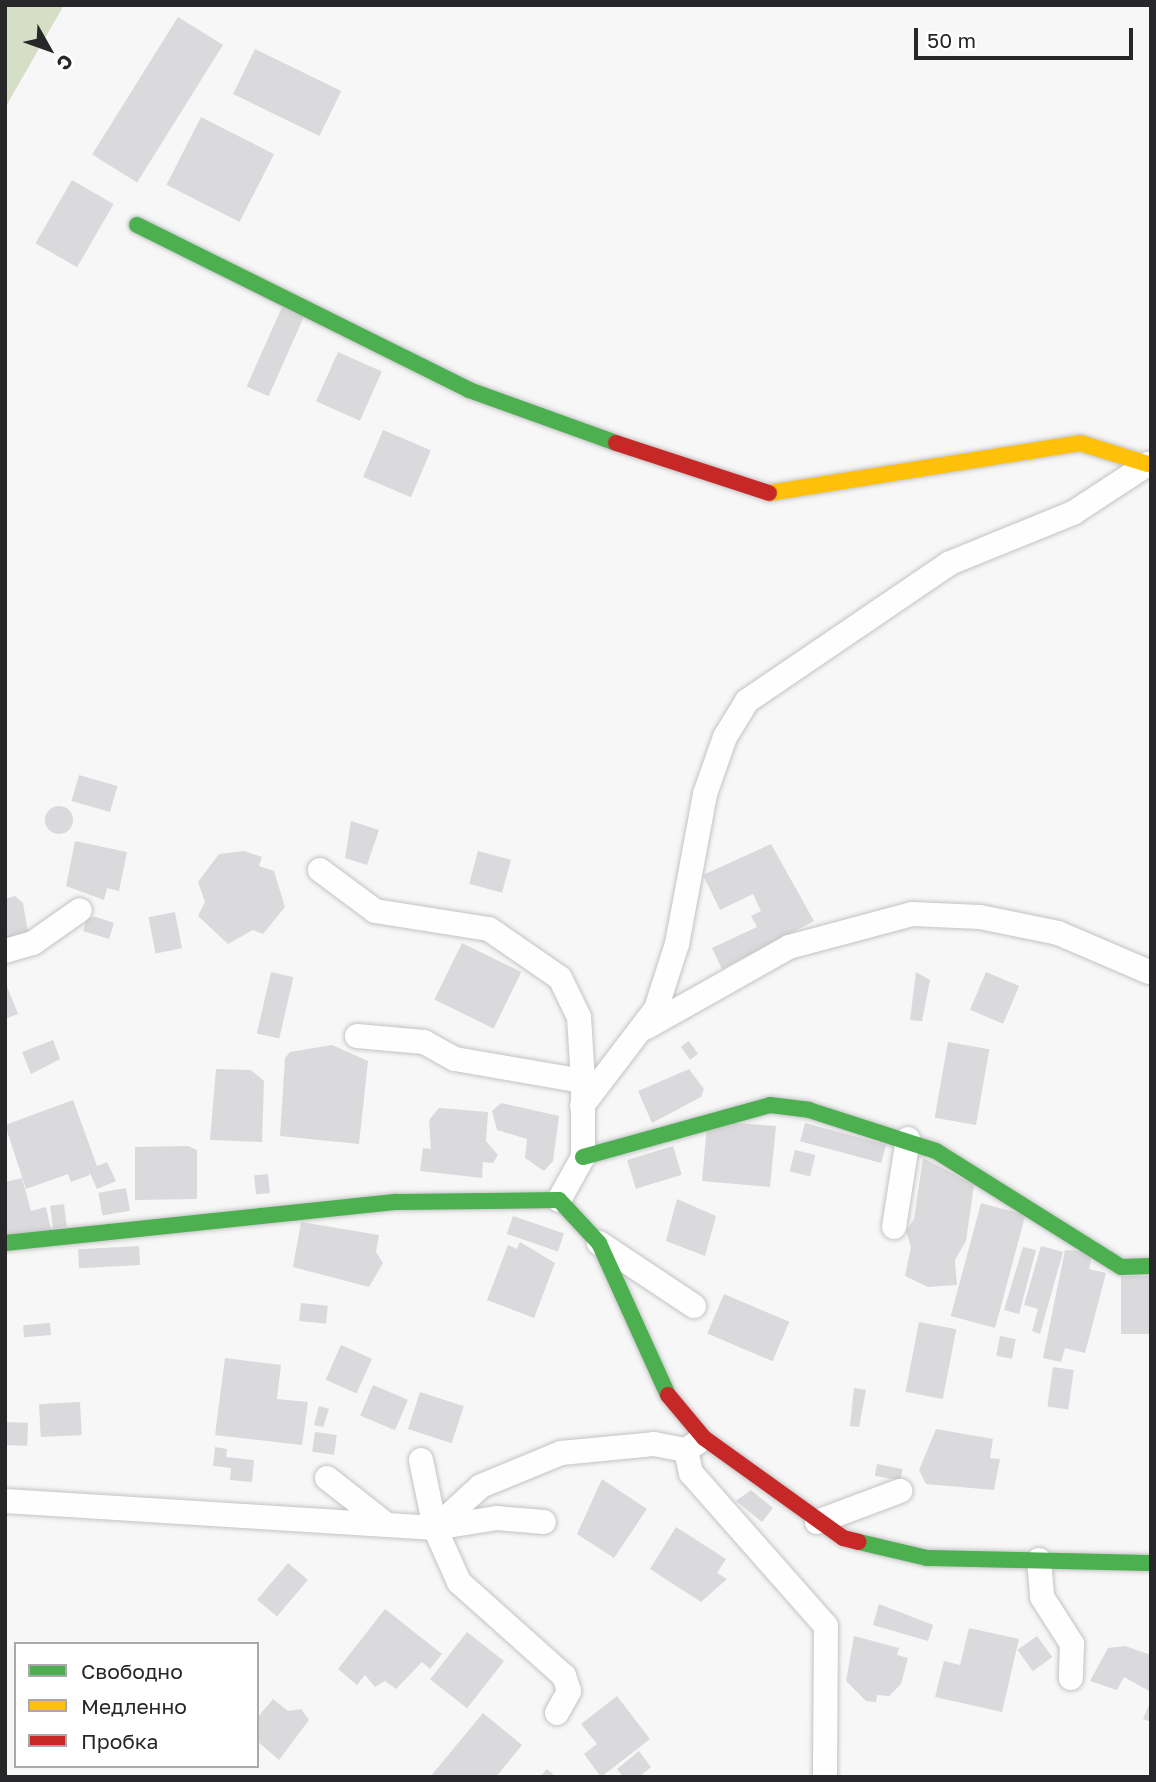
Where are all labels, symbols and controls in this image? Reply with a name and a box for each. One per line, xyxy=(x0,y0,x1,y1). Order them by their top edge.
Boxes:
north arrow xyxy=(14,14,84,84)
scale bar xyxy=(918,14,1137,58)
text: 50 m xyxy=(927,27,976,53)
text: С xyxy=(52,50,79,75)
legend xyxy=(14,1642,259,1768)
text: Свободно xyxy=(81,1658,183,1684)
text: Медленно xyxy=(81,1693,187,1719)
text: Пробка xyxy=(81,1728,159,1754)

